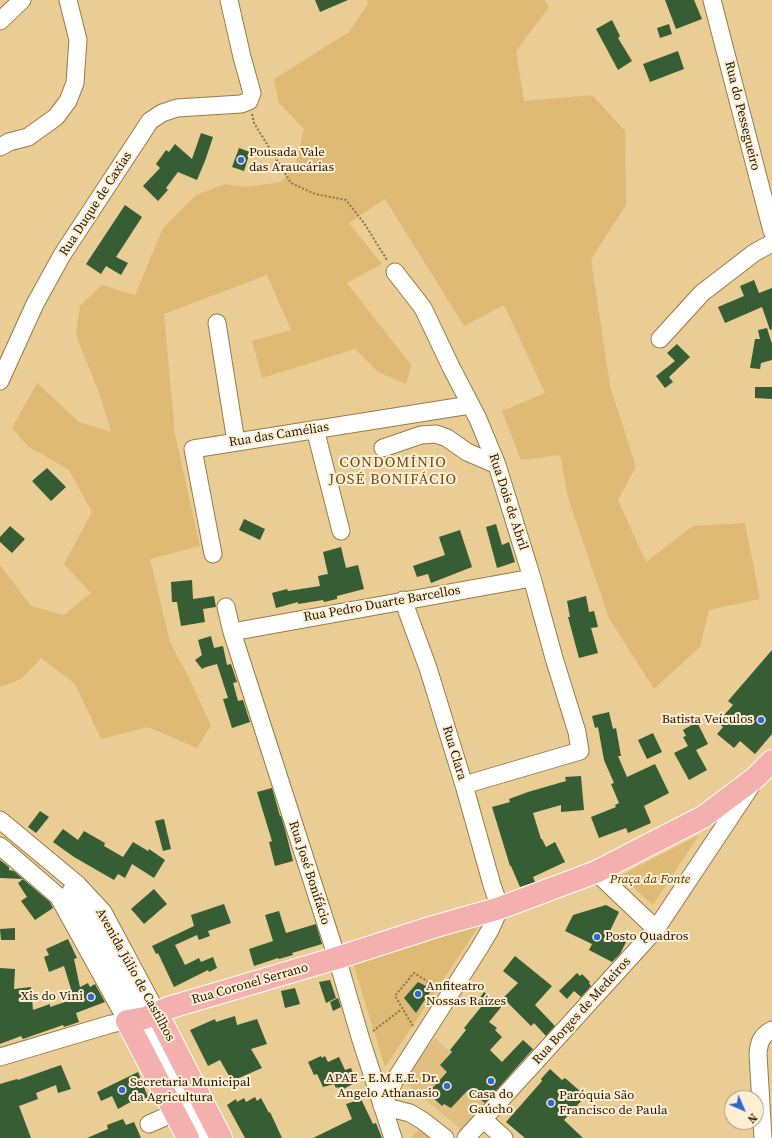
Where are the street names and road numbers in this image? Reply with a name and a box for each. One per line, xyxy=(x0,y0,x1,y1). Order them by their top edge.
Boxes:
street label: Rua do Pessegueiro xyxy=(721,60,763,172)
street label: Rua Duque de Caxias xyxy=(56,149,136,259)
street label: Rua das Camélias xyxy=(228,419,330,451)
street label: Rua Dois de Abril xyxy=(485,452,531,552)
street label: Rua Pedro Duarte Barcellos xyxy=(302,583,462,625)
street label: Rua Clara xyxy=(438,724,470,782)
street label: Rua José Bonifácio xyxy=(285,819,333,927)
street label: Avenida Júlio de Castilhos xyxy=(92,906,178,1044)
street label: Rua Borges de Medeiros xyxy=(530,954,634,1068)
street label: Rua Coronel Serrano xyxy=(190,960,310,1008)

